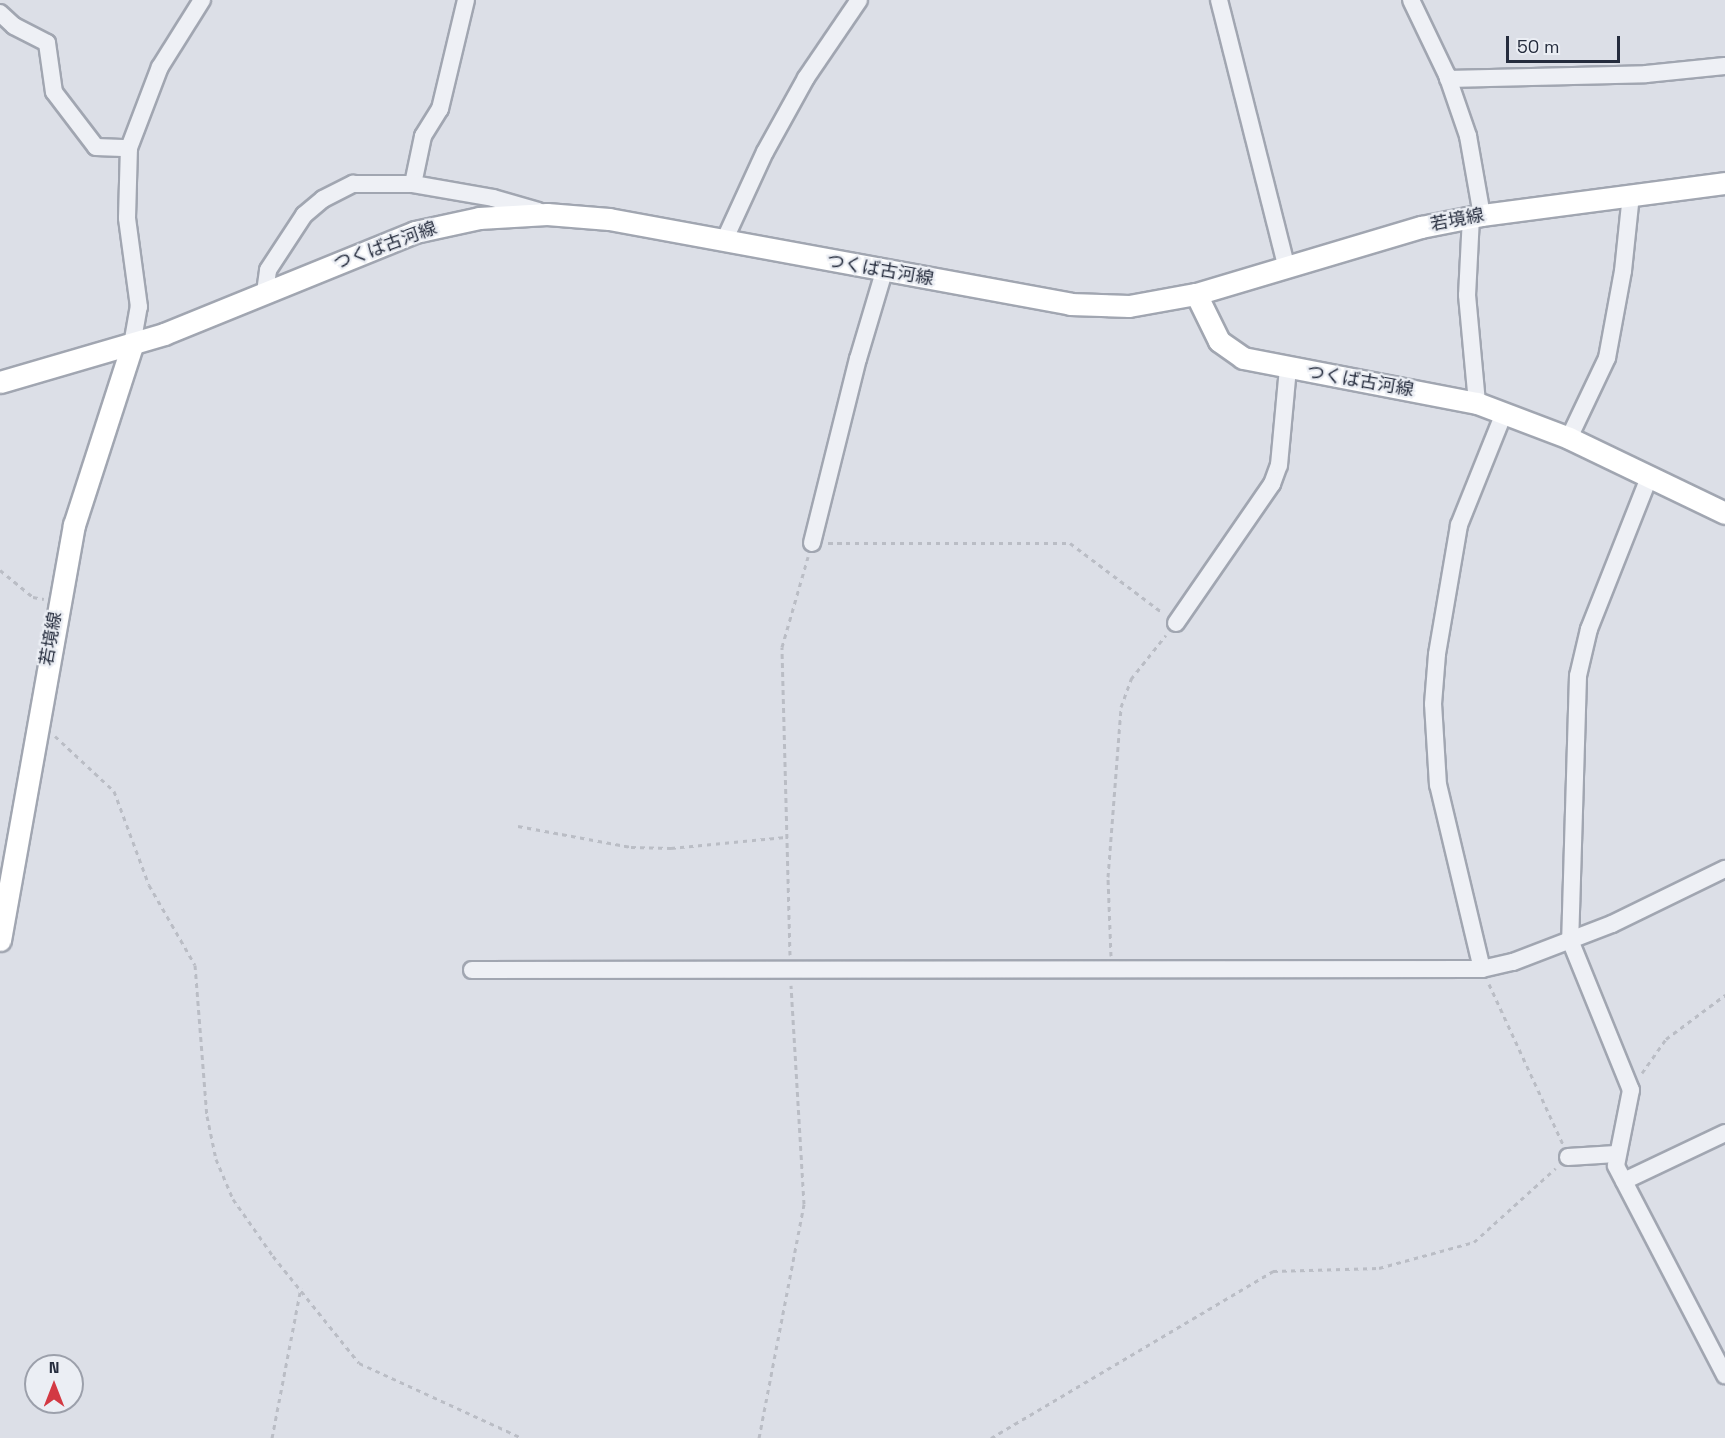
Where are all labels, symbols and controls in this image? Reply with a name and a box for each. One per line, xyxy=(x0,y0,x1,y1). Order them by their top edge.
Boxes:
scale bar xyxy=(1509,24,1623,62)
text: 50 m xyxy=(1517,35,1559,58)
street label: 若境線 xyxy=(1428,204,1486,236)
street label: つくば古河線 xyxy=(331,217,439,275)
street label: つくば古河線 xyxy=(825,250,935,290)
street label: つくば古河線 xyxy=(1305,361,1415,401)
street label: 若境線 xyxy=(36,611,66,667)
north arrow xyxy=(24,1354,84,1414)
text: N xyxy=(49,1357,59,1378)

